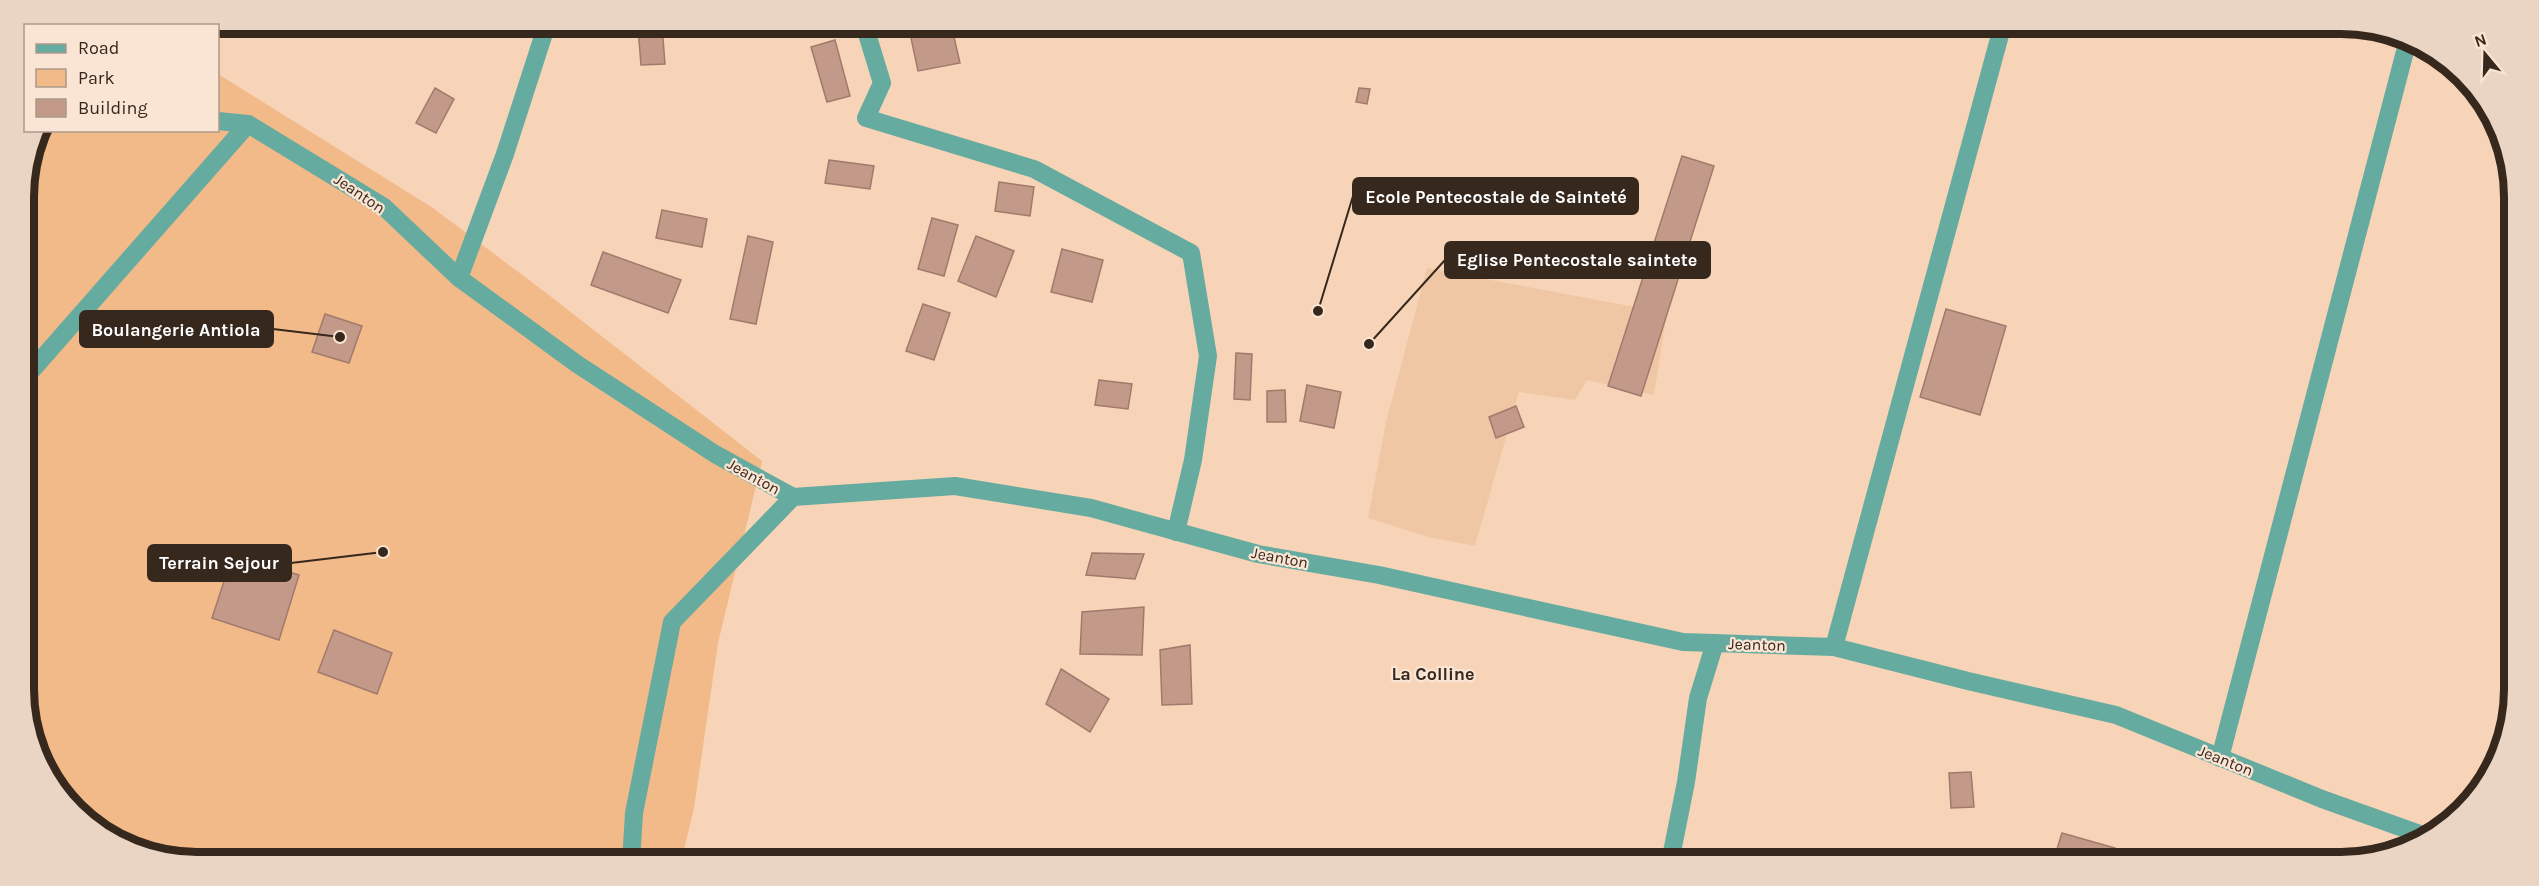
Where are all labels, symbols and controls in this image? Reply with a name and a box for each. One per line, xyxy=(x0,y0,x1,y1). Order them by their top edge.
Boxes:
legend xyxy=(24,24,219,132)
north arrow xyxy=(2455,24,2515,84)
text: N xyxy=(2472,29,2489,51)
text: Road xyxy=(78,37,119,59)
text: Park xyxy=(78,67,115,89)
text: Building xyxy=(78,97,148,119)
street label: Jeanton xyxy=(331,169,389,217)
callout: Ecole Pentecostale de Sainteté xyxy=(1353,178,1638,214)
text: Ecole Pentecostale de Sainteté xyxy=(1365,186,1627,208)
callout: Eglise Pentecostale saintete xyxy=(1445,242,1710,278)
text: Eglise Pentecostale saintete xyxy=(1457,249,1697,271)
callout: Boulangerie Antiola xyxy=(80,311,273,347)
text: Boulangerie Antiola xyxy=(91,319,261,341)
street label: Jeanton xyxy=(724,454,784,499)
street label: Jeanton xyxy=(1250,543,1310,572)
callout: Terrain Sejour xyxy=(148,545,291,581)
text: Terrain Sejour xyxy=(159,552,279,574)
street label: Jeanton xyxy=(1728,634,1786,655)
district label: La Colline xyxy=(1391,663,1475,685)
street label: Jeanton xyxy=(2196,741,2256,780)

